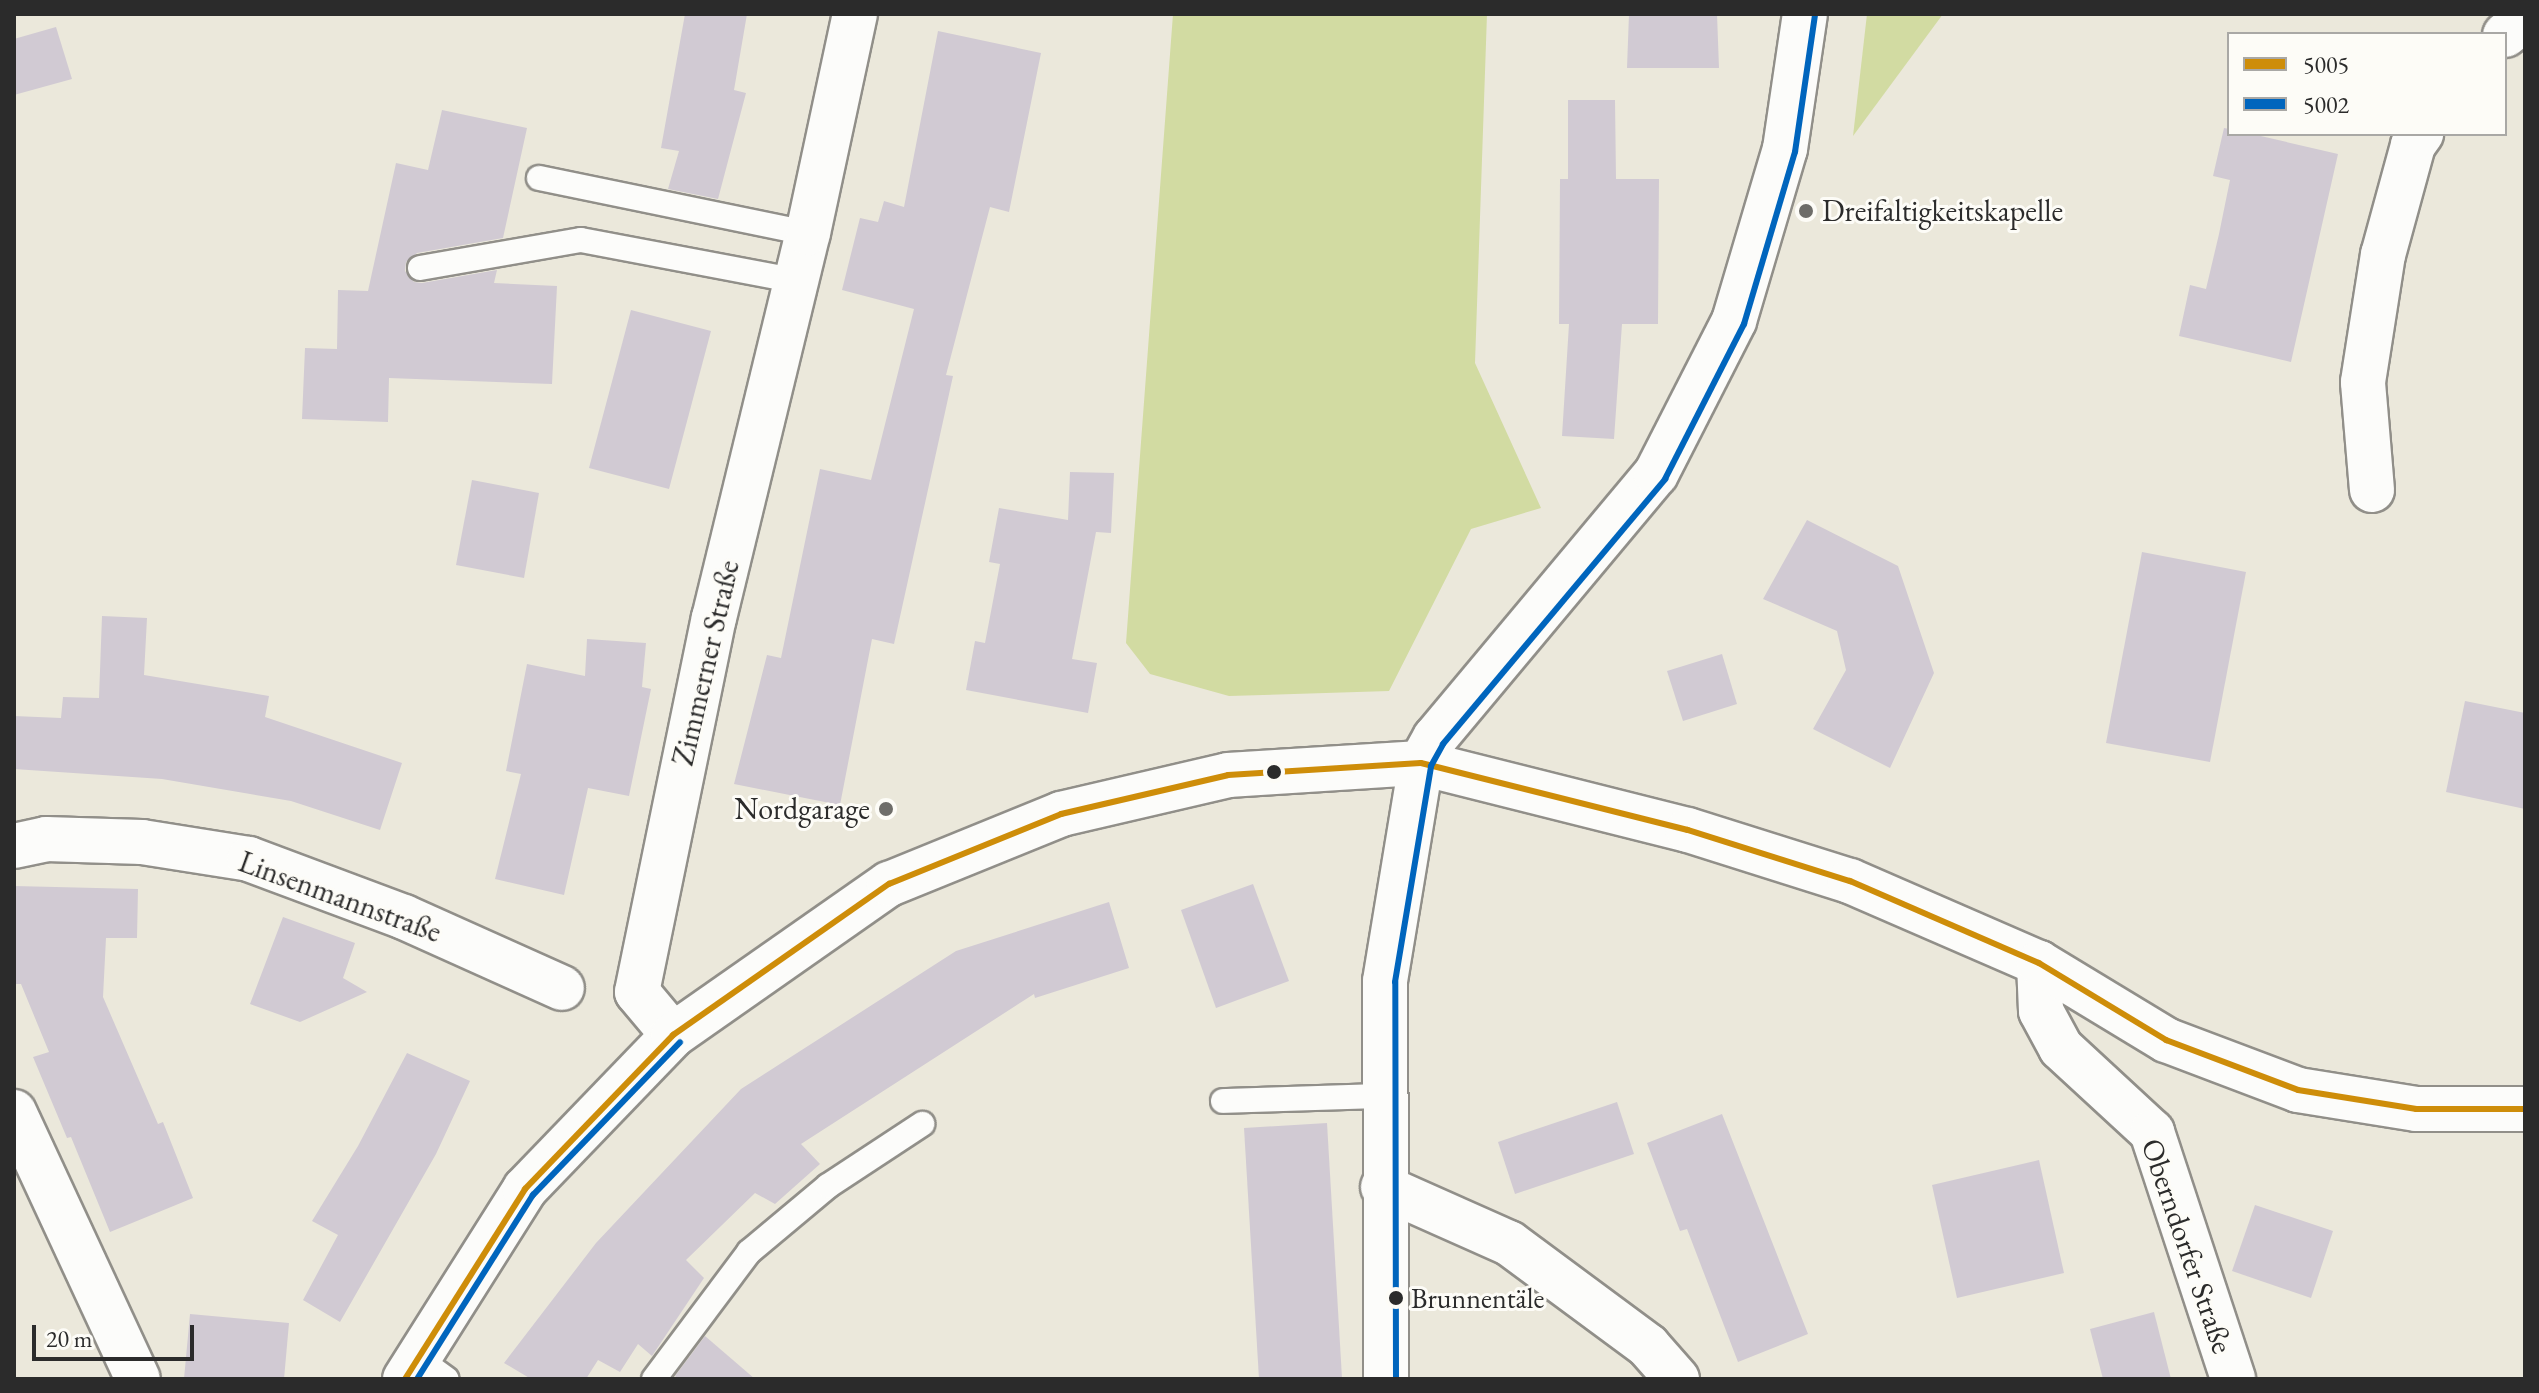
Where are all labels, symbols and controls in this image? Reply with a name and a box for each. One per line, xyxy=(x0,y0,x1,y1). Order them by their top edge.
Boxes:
legend xyxy=(2227,32,2507,136)
text: 5005 xyxy=(2303,49,2349,80)
text: 5002 xyxy=(2303,89,2349,120)
place label: Dreifaltigkeitskapelle xyxy=(1822,193,2063,229)
marker: Dreifaltigkeitskapelle xyxy=(1797,202,1815,220)
street label: Zimmerner Straße xyxy=(665,557,747,769)
unlabelled marker xyxy=(1266,764,1282,780)
place label: Nordgarage xyxy=(734,791,870,827)
marker: Nordgarage xyxy=(877,800,895,818)
street label: Linsenmannstraße xyxy=(234,844,446,950)
street label: Oberndorfer Straße xyxy=(2133,1134,2241,1358)
place label: Brunnentäle xyxy=(1411,1281,1544,1315)
marker: Brunnentäle xyxy=(1388,1290,1404,1306)
scale bar xyxy=(36,1309,198,1359)
text: 20 m xyxy=(46,1323,93,1354)

